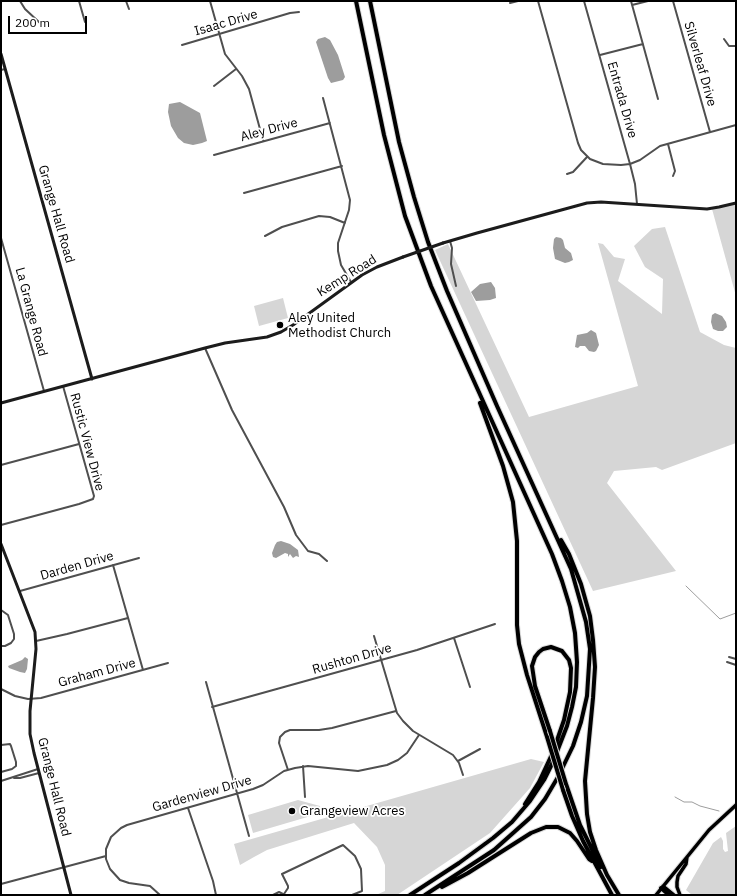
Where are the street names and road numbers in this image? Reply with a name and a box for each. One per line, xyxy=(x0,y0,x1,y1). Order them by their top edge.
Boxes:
street label: Isaac Drive xyxy=(193,7,259,39)
street label: Silverleaf Drive xyxy=(680,20,720,108)
street label: Entrada Drive xyxy=(604,60,640,140)
street label: Aley Drive xyxy=(239,115,299,145)
street label: Grange Hall Road xyxy=(35,163,77,265)
street label: Kemp Road xyxy=(315,252,379,300)
street label: La Grange Road xyxy=(12,266,50,358)
street label: Rustic View Drive xyxy=(66,391,108,493)
street label: Darden Drive xyxy=(38,548,116,584)
street label: Rushton Drive xyxy=(311,640,393,678)
street label: Graham Drive xyxy=(57,655,137,691)
street label: Grange Hall Road xyxy=(34,736,74,838)
street label: Gardenview Drive xyxy=(151,772,253,816)

